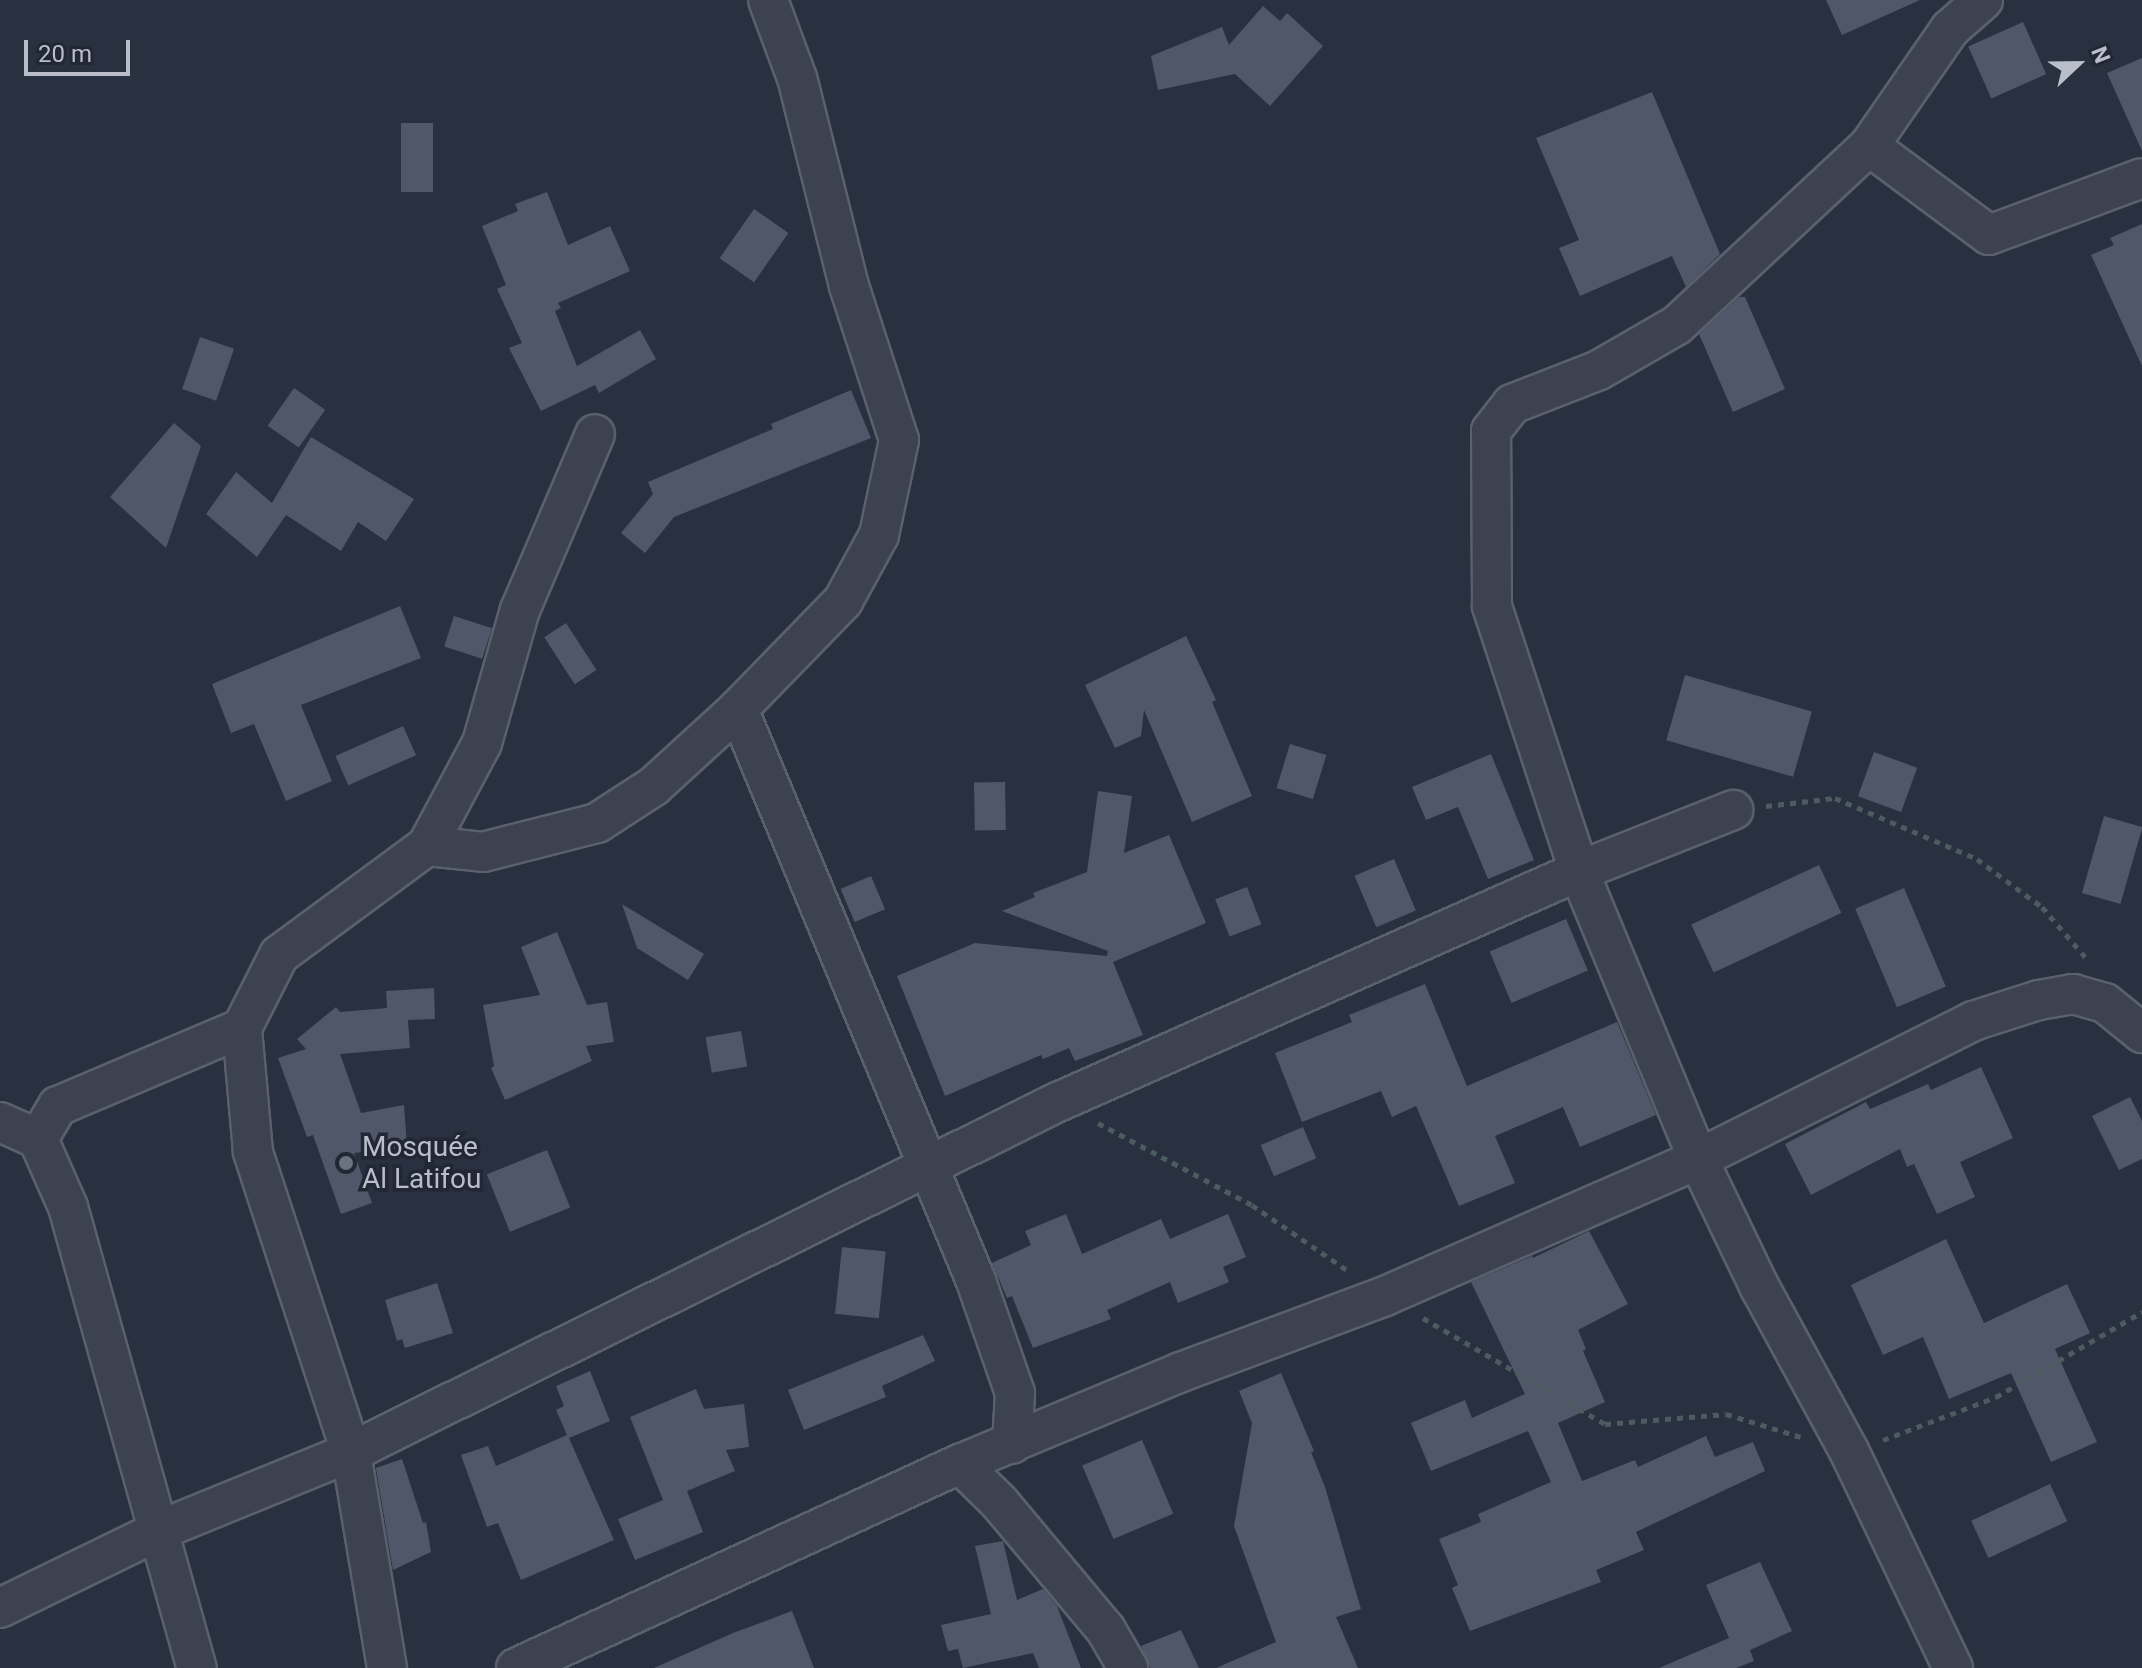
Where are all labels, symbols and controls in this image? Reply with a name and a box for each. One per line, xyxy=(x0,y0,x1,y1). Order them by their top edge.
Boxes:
scale bar xyxy=(28,24,134,74)
north arrow xyxy=(2038,24,2118,104)
text: 20 m xyxy=(38,40,92,68)
text: N xyxy=(2086,43,2115,67)
place label: Mosquée Al Latifou xyxy=(362,1130,481,1196)
marker: Mosquée Al Latifou xyxy=(337,1154,355,1172)

